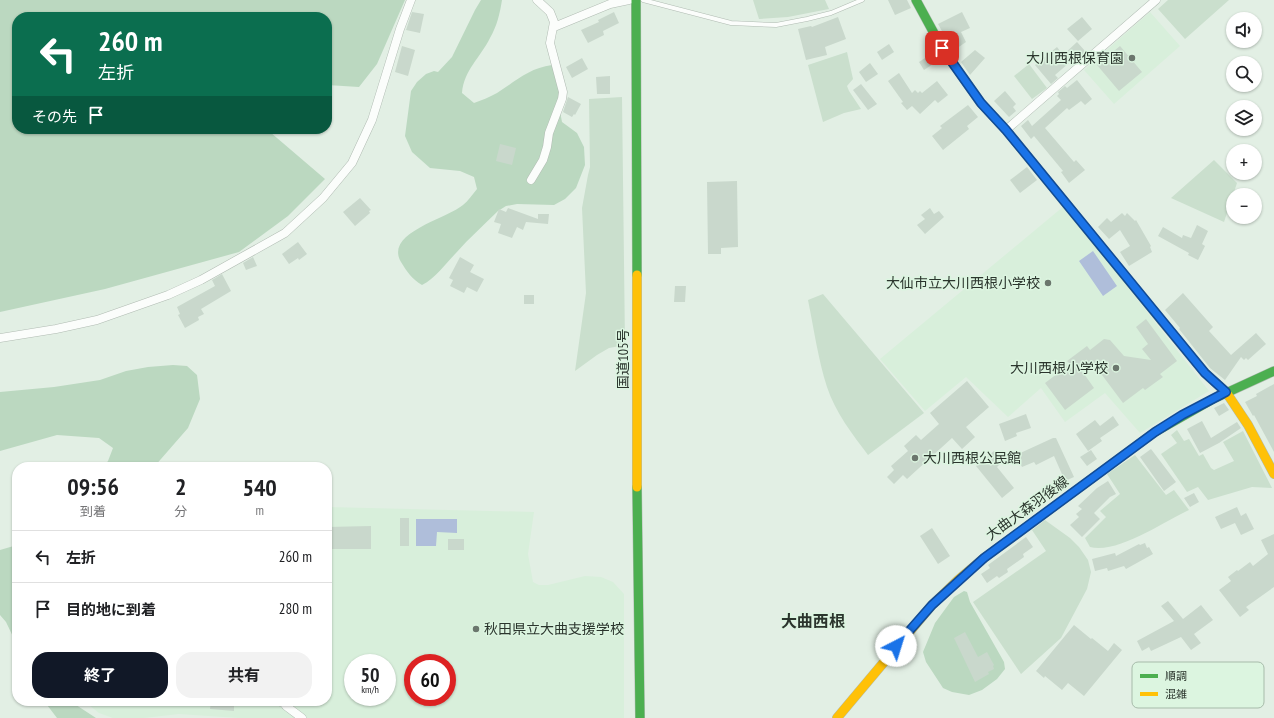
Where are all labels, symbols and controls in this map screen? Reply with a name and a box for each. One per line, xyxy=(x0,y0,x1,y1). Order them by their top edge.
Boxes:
map controls xyxy=(1226,12,1262,224)
button: sound xyxy=(1226,12,1262,48)
text: 260 m xyxy=(98,22,162,59)
icon: left xyxy=(32,28,84,80)
pin xyxy=(925,31,959,65)
icon: arrive xyxy=(931,37,953,59)
place label: 大川西根保育園 xyxy=(1026,49,1124,67)
marker: 大川西根保育園 xyxy=(1127,53,1137,63)
button: search xyxy=(1226,56,1262,92)
text: 左折 xyxy=(98,61,134,84)
button: layers xyxy=(1226,100,1262,136)
icon: arrive xyxy=(85,104,107,126)
text: その先 xyxy=(32,107,77,126)
button: + xyxy=(1226,144,1262,180)
button: − xyxy=(1226,188,1262,224)
place label: 大仙市立大川西根小学校 xyxy=(886,274,1040,292)
marker: 大仙市立大川西根小学校 xyxy=(1043,278,1053,288)
street label: 国道105号 xyxy=(614,329,632,389)
place label: 大川西根小学校 xyxy=(1010,359,1108,377)
marker: 大川西根小学校 xyxy=(1111,363,1121,373)
place label: 大川西根公民館 xyxy=(923,449,1021,467)
marker: 大川西根公民館 xyxy=(910,453,920,463)
text: 09:56 xyxy=(67,471,119,502)
text: 2 xyxy=(175,471,186,502)
text: 540 xyxy=(242,472,277,503)
street label: 大曲大森羽後線 xyxy=(982,472,1072,544)
text: m xyxy=(255,502,264,519)
text: 到着 xyxy=(80,503,106,520)
text: 分 xyxy=(174,503,187,520)
icon: left xyxy=(32,546,54,568)
text: 260 m xyxy=(279,547,312,566)
text: 左折 xyxy=(66,548,96,567)
icon: arrive xyxy=(32,598,54,620)
text: 280 m xyxy=(279,599,312,618)
text: 目的地に到着 xyxy=(66,600,156,619)
district label: 大曲西根 xyxy=(781,611,845,631)
place label: 秋田県立大曲支援学校 xyxy=(484,620,624,638)
marker: 秋田県立大曲支援学校 xyxy=(471,624,481,634)
position arrow xyxy=(875,625,917,667)
button: 終了 xyxy=(32,652,168,698)
button: 共有 xyxy=(176,652,312,698)
speed limit sign: 60 xyxy=(404,654,456,706)
text: 50 xyxy=(360,662,380,688)
legend xyxy=(1132,662,1264,708)
text: 順調 xyxy=(1165,669,1187,683)
text: km/h xyxy=(361,683,379,696)
text: 混雑 xyxy=(1165,687,1187,701)

